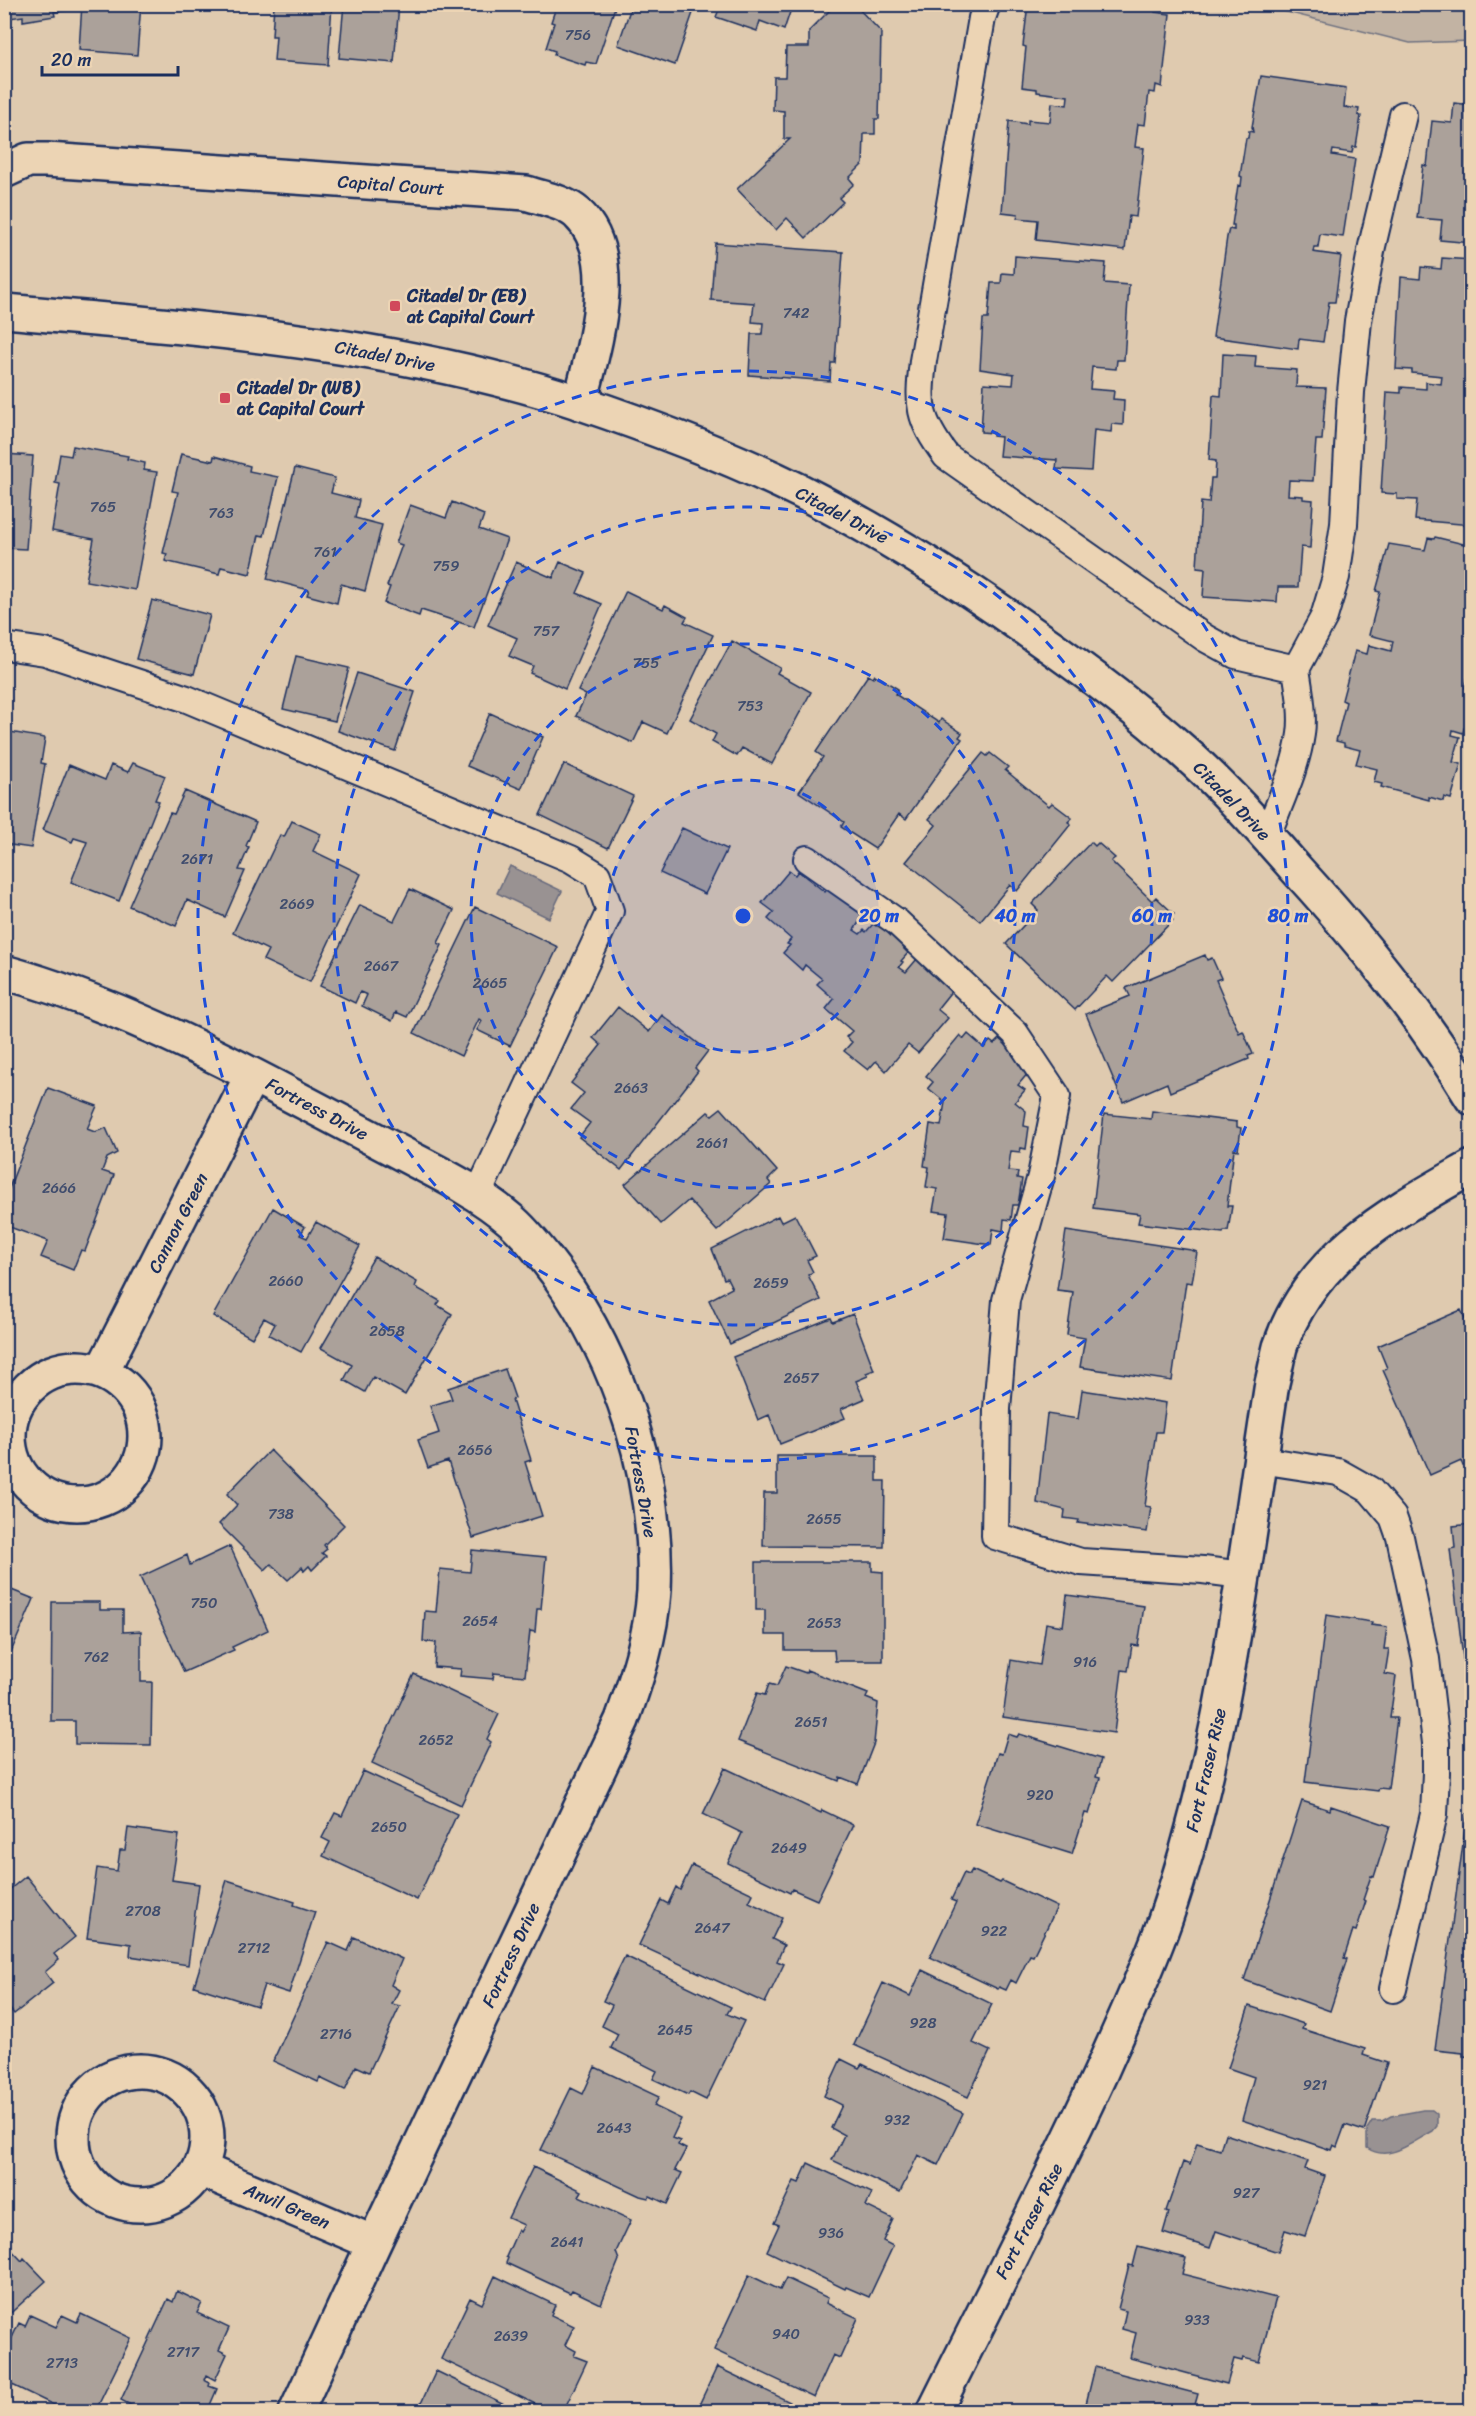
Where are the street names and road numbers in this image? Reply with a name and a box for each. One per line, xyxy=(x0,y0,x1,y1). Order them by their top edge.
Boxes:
street label: Capital Court xyxy=(337,165,445,205)
street label: Citadel Drive xyxy=(332,331,438,381)
street label: Citadel Drive xyxy=(790,477,894,553)
street label: Citadel Drive xyxy=(1185,753,1279,849)
street label: Fortress Drive xyxy=(260,1068,374,1150)
street label: Cannon Green xyxy=(139,1167,217,1279)
street label: Fortress Drive xyxy=(615,1424,667,1540)
street label: Fort Fraser Rise xyxy=(1176,1705,1236,1835)
street label: Fortress Drive xyxy=(473,1897,549,2013)
street label: Fort Fraser Rise xyxy=(986,2157,1072,2285)
street label: Anvil Green xyxy=(238,2173,335,2239)

